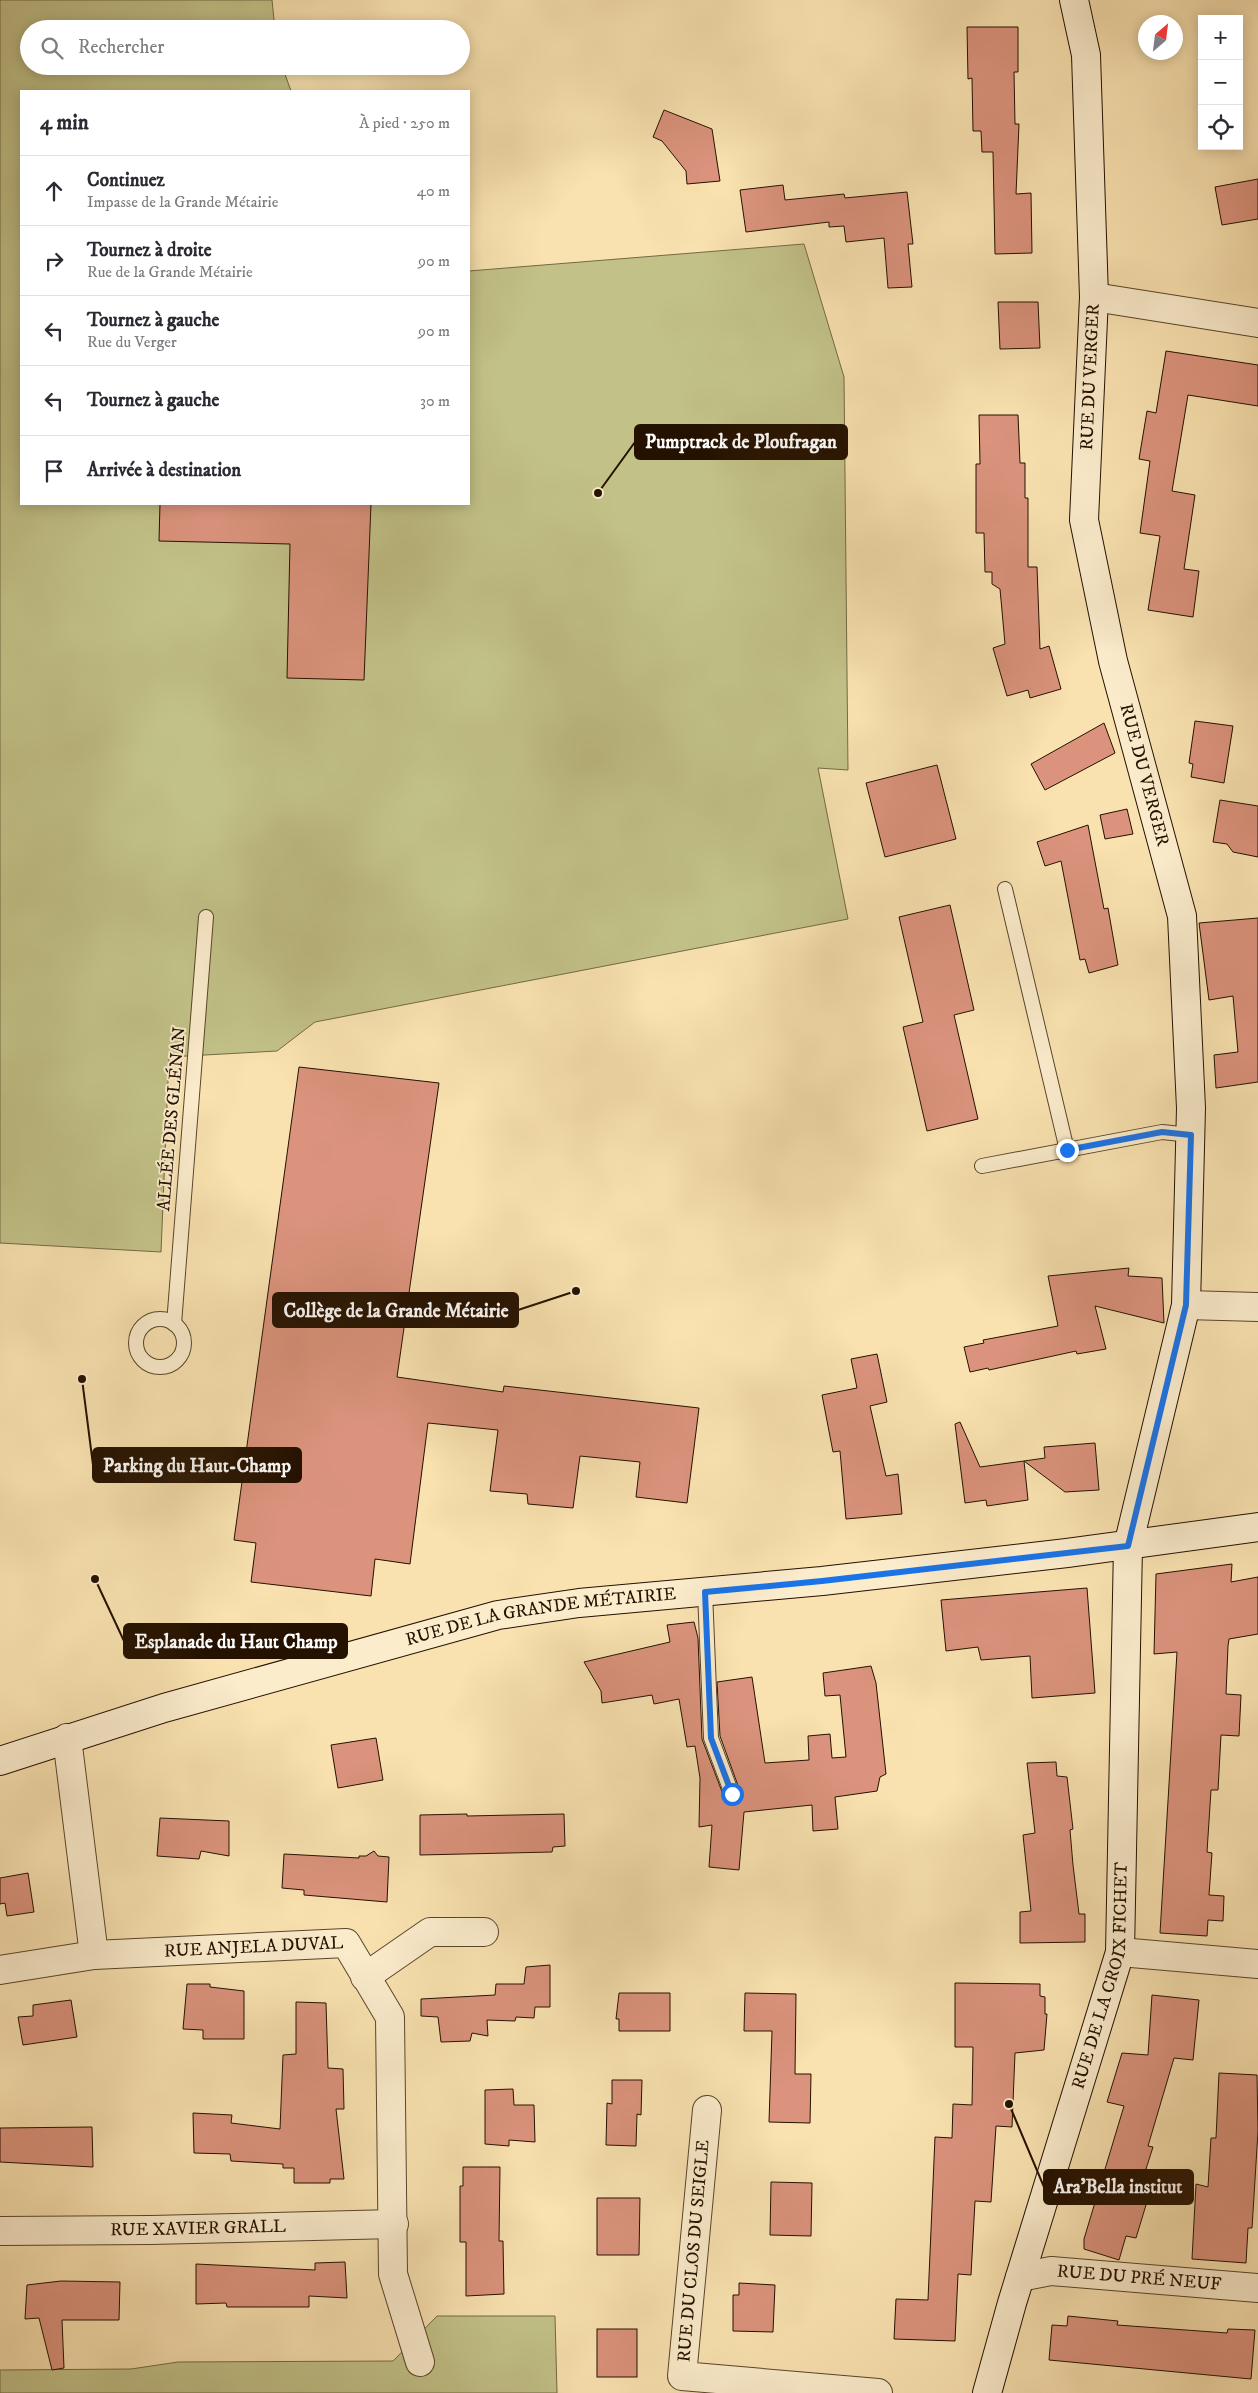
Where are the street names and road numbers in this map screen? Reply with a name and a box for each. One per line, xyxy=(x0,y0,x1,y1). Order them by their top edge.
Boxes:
street label: RUE DU VERGER xyxy=(1076,303,1105,451)
street label: RUE DU VERGER xyxy=(1114,701,1174,849)
street label: ALLÉE DES GLÉNAN xyxy=(153,1026,191,1212)
street label: RUE DE LA GRANDE MÉTAIRIE xyxy=(403,1583,677,1651)
street label: RUE DE LA CROIX FICHET xyxy=(1067,1862,1133,2092)
street label: RUE ANJELA DUVAL xyxy=(163,1932,344,1963)
street label: RUE DU CLOS DU SEIGLE xyxy=(673,2139,715,2363)
street label: RUE XAVIER GRALL xyxy=(110,2216,286,2241)
street label: RUE DU PRÉ NEUF xyxy=(1056,2261,1222,2296)

